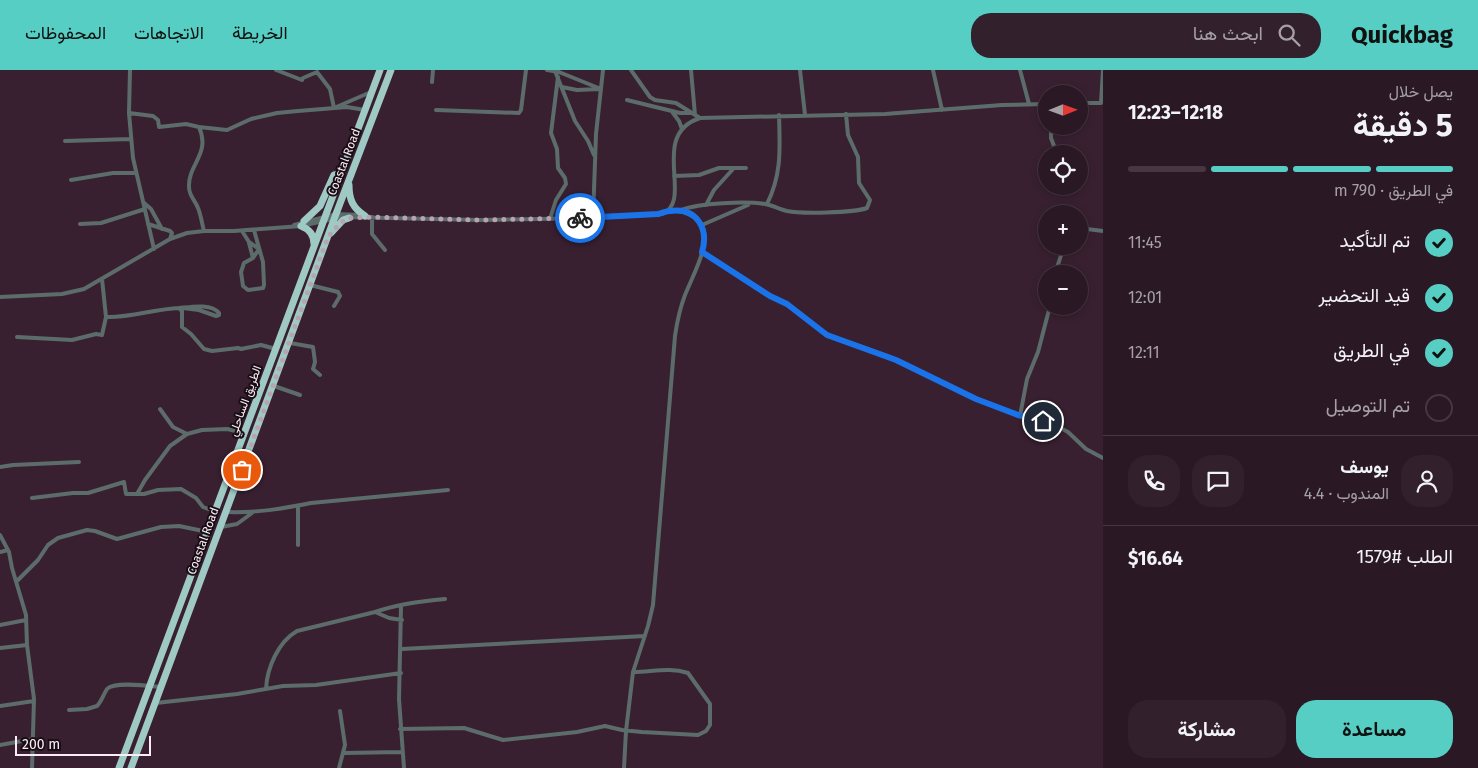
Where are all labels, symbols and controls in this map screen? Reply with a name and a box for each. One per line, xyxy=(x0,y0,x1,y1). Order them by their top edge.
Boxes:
search box xyxy=(971,13,1321,58)
icon: search xyxy=(1275,21,1303,49)
text: Quickbag xyxy=(1351,21,1453,49)
text: المحفوظات xyxy=(25,22,106,44)
text: الاتجاهات xyxy=(134,22,204,44)
text: الخريطة xyxy=(232,22,288,44)
text: ابحث هنا xyxy=(1193,22,1263,45)
text: يصل خلال xyxy=(1389,82,1453,101)
north arrow xyxy=(1038,85,1088,135)
map controls xyxy=(1038,85,1088,315)
text: 12:18–12:23 xyxy=(1128,101,1223,124)
text: 5 دقيقة xyxy=(1353,106,1453,144)
street label: Coastal Road xyxy=(325,127,363,197)
button: locate xyxy=(1038,145,1088,195)
text: في الطريق · 790 m xyxy=(1334,181,1453,200)
courier xyxy=(555,193,605,243)
icon: bike xyxy=(566,204,594,232)
button: + xyxy=(1038,205,1088,255)
text: تم التأكيد xyxy=(1340,229,1410,252)
icon: check xyxy=(1425,229,1453,257)
text: 11:45 xyxy=(1128,233,1162,252)
button: − xyxy=(1038,265,1088,315)
text: قيد التحضير xyxy=(1318,284,1410,307)
icon: check xyxy=(1425,284,1453,312)
text: 12:01 xyxy=(1128,288,1162,307)
text: في الطريق xyxy=(1333,339,1410,362)
icon: check xyxy=(1425,339,1453,367)
text: 12:11 xyxy=(1128,343,1160,362)
street label: الطريق الساحلي xyxy=(226,364,267,439)
text: تم التوصيل xyxy=(1326,394,1410,417)
pin xyxy=(1022,400,1064,442)
icon: home xyxy=(1029,407,1057,435)
pin xyxy=(221,449,263,491)
button: phone xyxy=(1128,455,1180,507)
button: chat xyxy=(1192,455,1244,507)
text: يوسف xyxy=(1340,455,1389,478)
button: person xyxy=(1401,455,1453,507)
icon: bag xyxy=(228,456,256,484)
text: المندوب · 4.4 xyxy=(1304,484,1389,503)
street label: Coastal Road xyxy=(184,506,222,576)
text: الطلب #1579 xyxy=(1356,545,1453,568)
text: $16.64 xyxy=(1128,547,1183,570)
button: مشاركة xyxy=(1128,700,1286,758)
button: مساعدة xyxy=(1296,700,1453,758)
scale bar xyxy=(15,733,151,756)
text: 200 m xyxy=(22,736,60,753)

